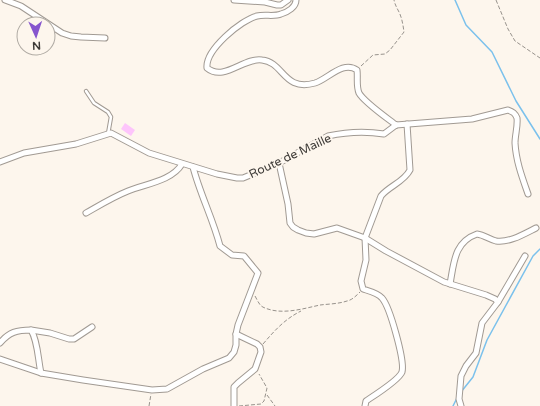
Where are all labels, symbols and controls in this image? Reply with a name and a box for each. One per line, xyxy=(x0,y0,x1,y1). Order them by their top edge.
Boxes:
north arrow xyxy=(16,16,56,56)
text: N xyxy=(32,39,41,52)
street label: Route de Maille xyxy=(247,131,334,181)

